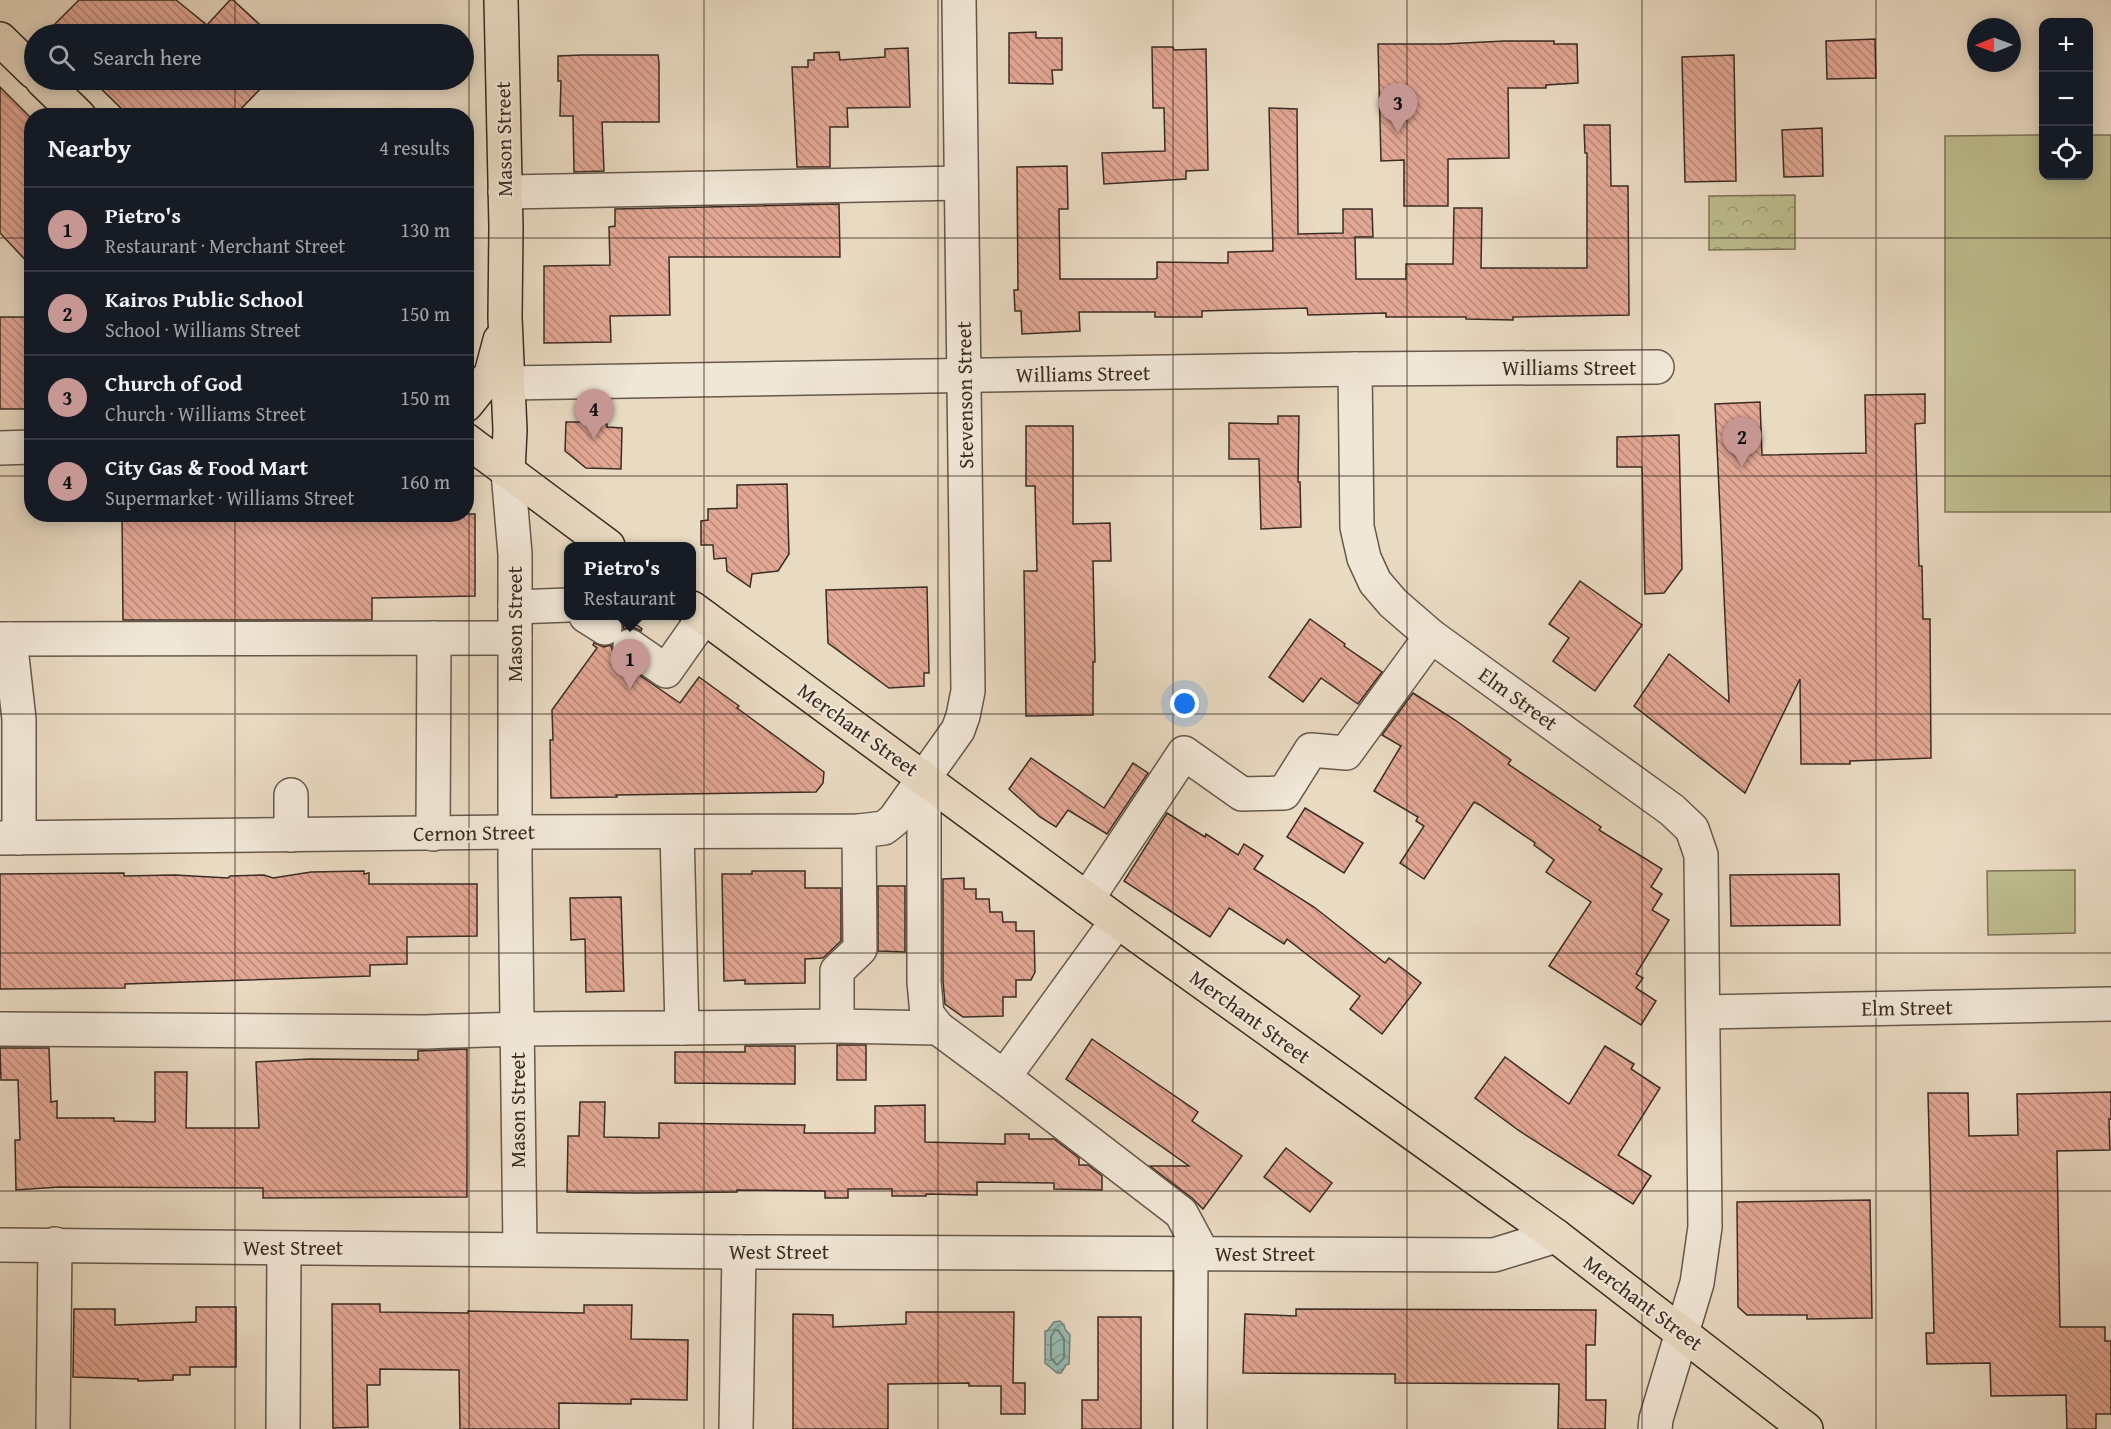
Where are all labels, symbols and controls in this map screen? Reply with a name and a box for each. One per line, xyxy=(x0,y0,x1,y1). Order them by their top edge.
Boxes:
north arrow xyxy=(1967,18,2021,72)
map controls xyxy=(2039,18,2093,180)
button: + xyxy=(2039,18,2093,72)
search box xyxy=(24,24,474,90)
icon: search xyxy=(45,41,78,74)
text: Search here xyxy=(93,41,202,73)
button: − xyxy=(2039,72,2093,126)
street label: Mason Street xyxy=(487,80,520,197)
pin: 3 xyxy=(1378,84,1418,133)
button: locate xyxy=(2039,126,2093,180)
text: Nearby xyxy=(48,128,131,167)
text: 4 results xyxy=(379,133,450,162)
text: Pietro's xyxy=(105,199,181,231)
text: 1 xyxy=(62,215,73,244)
text: 130 m xyxy=(400,215,450,244)
text: Restaurant · Merchant Street xyxy=(105,231,345,260)
text: Kairos Public School xyxy=(105,283,303,315)
text: 2 xyxy=(62,299,73,328)
text: 150 m xyxy=(400,299,450,328)
text: School · Williams Street xyxy=(105,315,301,344)
street label: Stevenson Street xyxy=(948,320,981,469)
street label: Williams Street xyxy=(1502,352,1637,383)
street label: Williams Street xyxy=(1015,357,1151,390)
text: Church of God xyxy=(105,367,242,399)
text: 3 xyxy=(62,383,73,412)
text: 150 m xyxy=(400,383,450,412)
pin: 4 xyxy=(574,390,614,439)
text: Church · Williams Street xyxy=(105,399,306,428)
pin: 2 xyxy=(1722,418,1762,467)
text: City Gas & Food Mart xyxy=(105,451,308,483)
text: 4 xyxy=(62,467,73,496)
text: 160 m xyxy=(400,467,450,496)
text: Supermarket · Williams Street xyxy=(105,483,355,512)
popup xyxy=(564,542,696,620)
text: Pietro's xyxy=(584,551,660,583)
street label: Mason Street xyxy=(499,566,530,682)
text: Restaurant xyxy=(584,583,676,612)
pin: 1 xyxy=(610,640,650,689)
street label: Elm Street xyxy=(1472,659,1565,738)
street label: Merchant Street xyxy=(791,675,926,785)
your location xyxy=(1170,689,1199,718)
street label: Cernon Street xyxy=(413,816,536,849)
street label: Merchant Street xyxy=(1183,962,1318,1072)
street label: Elm Street xyxy=(1861,991,1954,1024)
street label: Mason Street xyxy=(502,1052,533,1168)
street label: West Street xyxy=(243,1232,344,1263)
street label: West Street xyxy=(729,1236,830,1267)
street label: West Street xyxy=(1215,1238,1316,1269)
street label: Merchant Street xyxy=(1577,1247,1710,1358)

